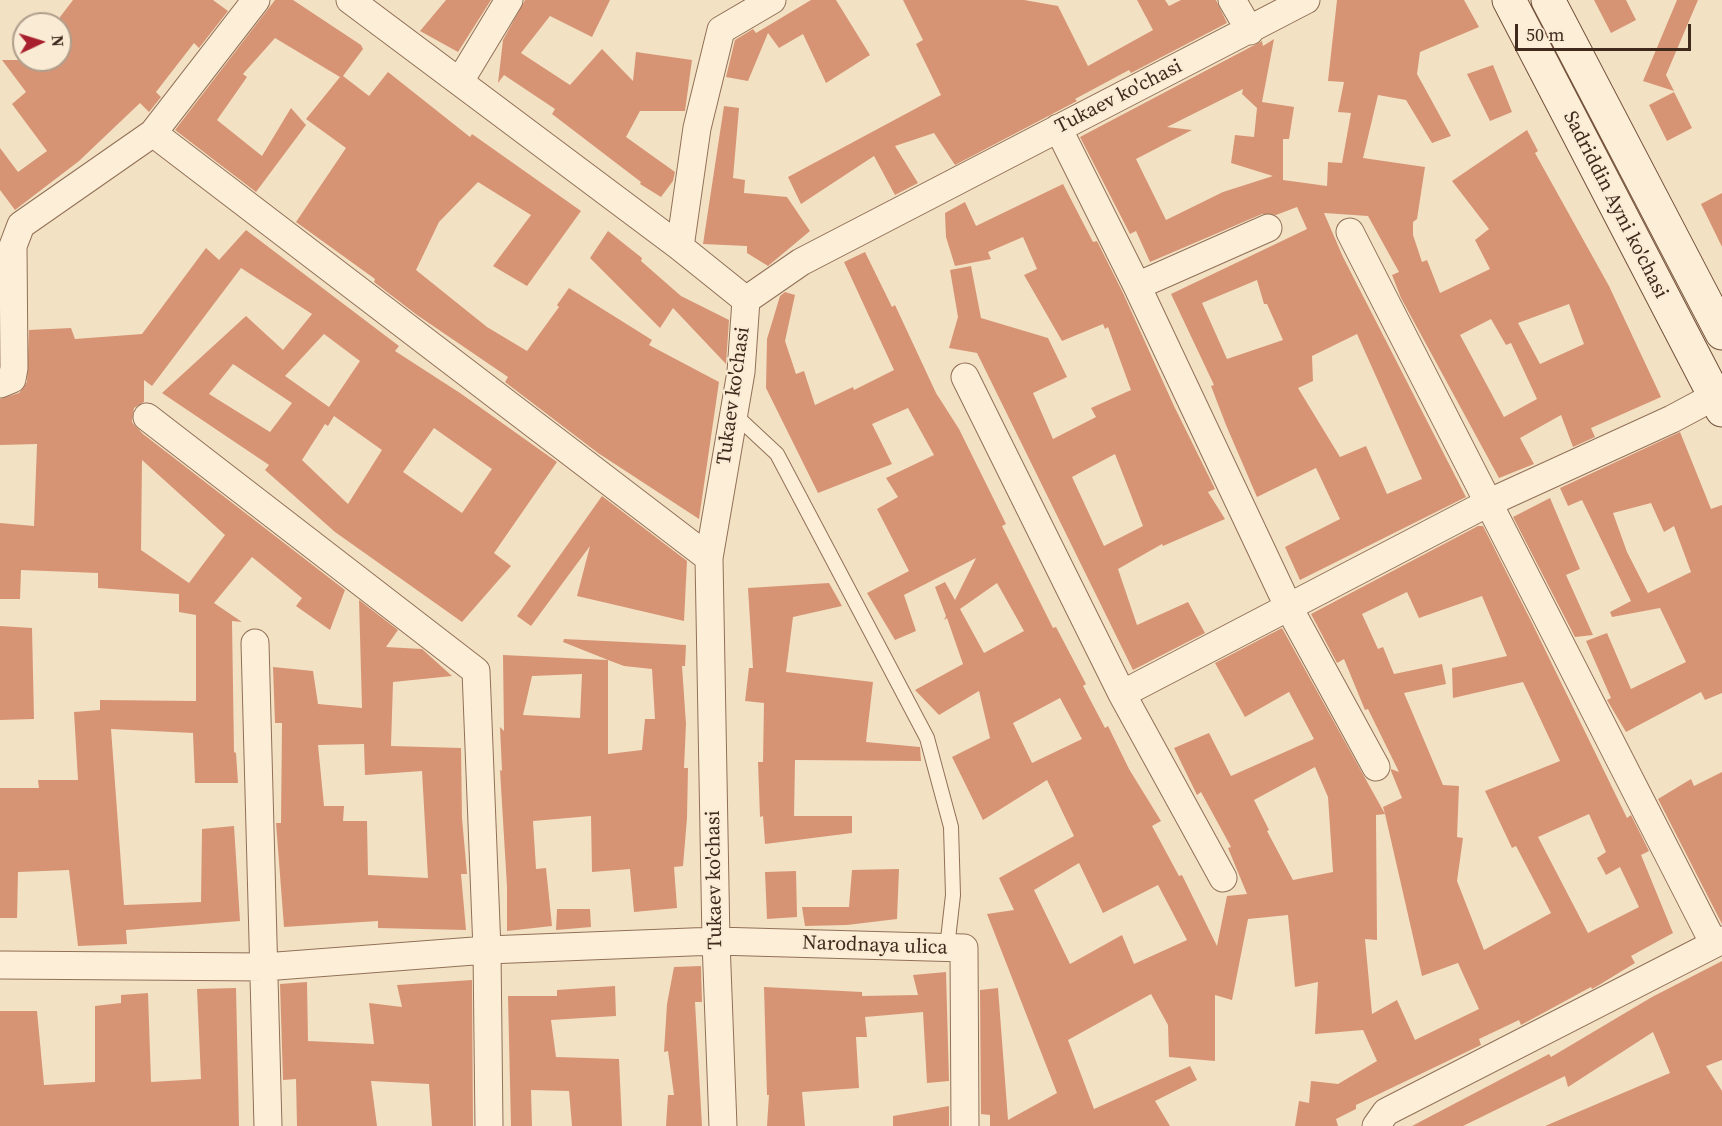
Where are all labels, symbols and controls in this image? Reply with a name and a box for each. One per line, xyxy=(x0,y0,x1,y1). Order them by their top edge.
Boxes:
north arrow xyxy=(12,12,72,72)
scale bar xyxy=(1518,12,1694,50)
text: 50 m xyxy=(1526,22,1564,47)
text: N xyxy=(47,34,69,47)
street label: Tukaev ko'chasi xyxy=(1052,55,1186,139)
street label: Sadriddin Ayni ko'chasi xyxy=(1557,107,1673,303)
street label: Tukaev ko'chasi xyxy=(712,325,756,467)
street label: Tukaev ko'chasi xyxy=(702,810,728,950)
street label: Narodnaya ulica xyxy=(802,931,948,961)

